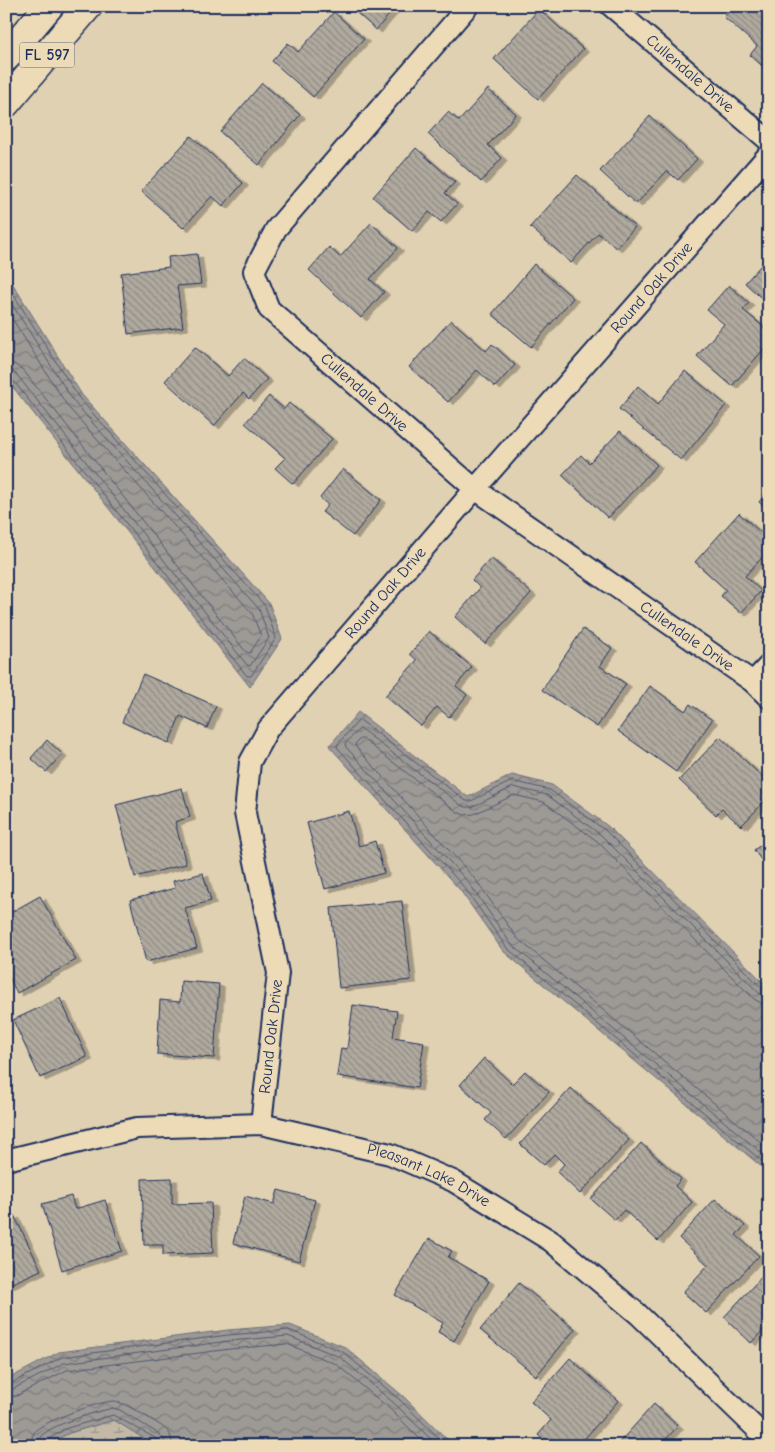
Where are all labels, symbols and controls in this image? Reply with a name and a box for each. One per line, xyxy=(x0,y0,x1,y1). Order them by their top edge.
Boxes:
street label: Cullendale Drive xyxy=(642,31,738,116)
road number: FL 597 xyxy=(20,42,74,68)
street label: Round Oak Drive xyxy=(607,239,696,337)
street label: Cullendale Drive xyxy=(317,349,412,435)
street label: Round Oak Drive xyxy=(341,543,430,642)
street label: Cullendale Drive xyxy=(637,597,737,675)
street label: Round Oak Drive xyxy=(255,978,286,1095)
street label: Pleasant Lake Drive xyxy=(365,1140,493,1211)

